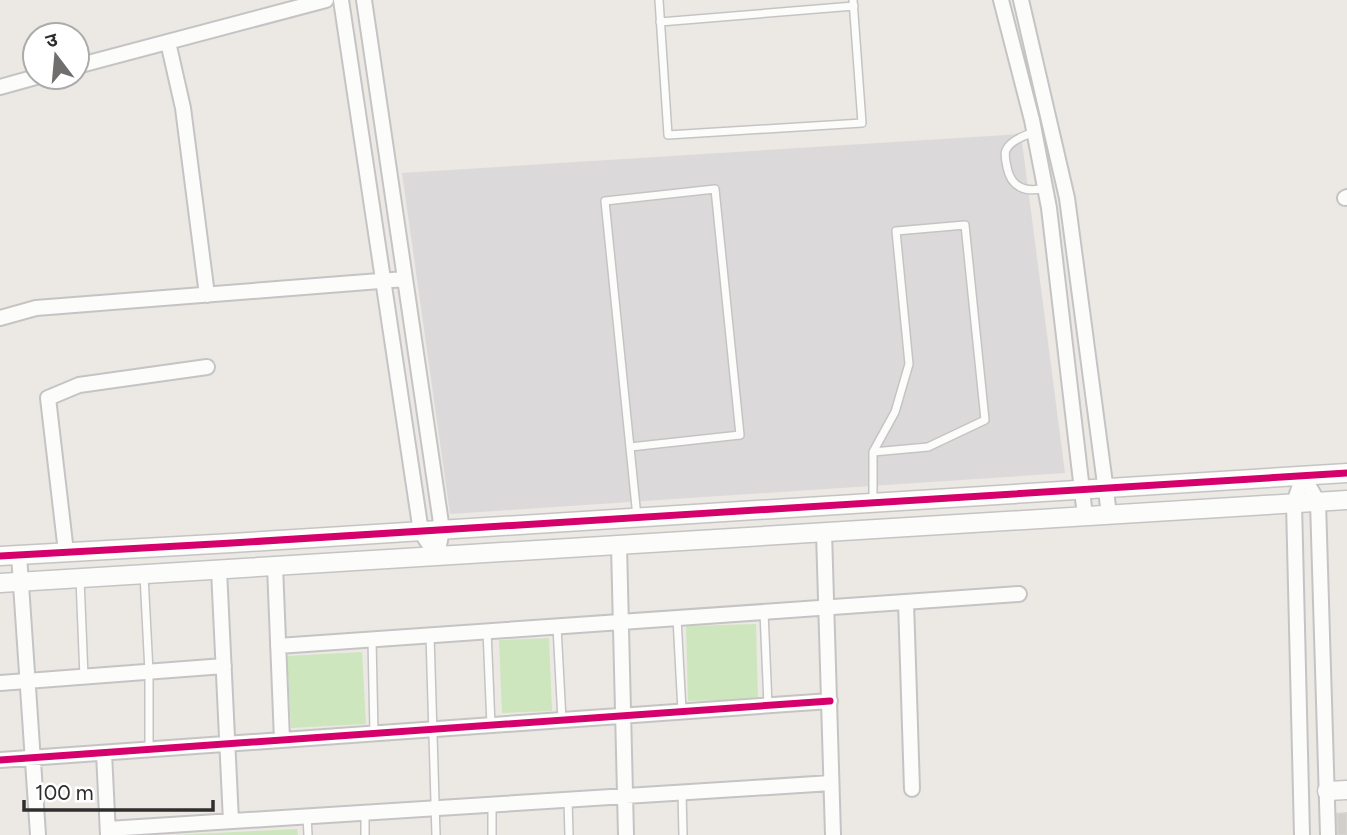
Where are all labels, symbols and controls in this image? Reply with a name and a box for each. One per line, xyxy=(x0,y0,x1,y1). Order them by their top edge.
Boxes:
north arrow xyxy=(21,21,91,91)
text: उ xyxy=(43,27,61,53)
scale bar xyxy=(24,768,214,812)
text: 100 m xyxy=(35,780,94,805)

